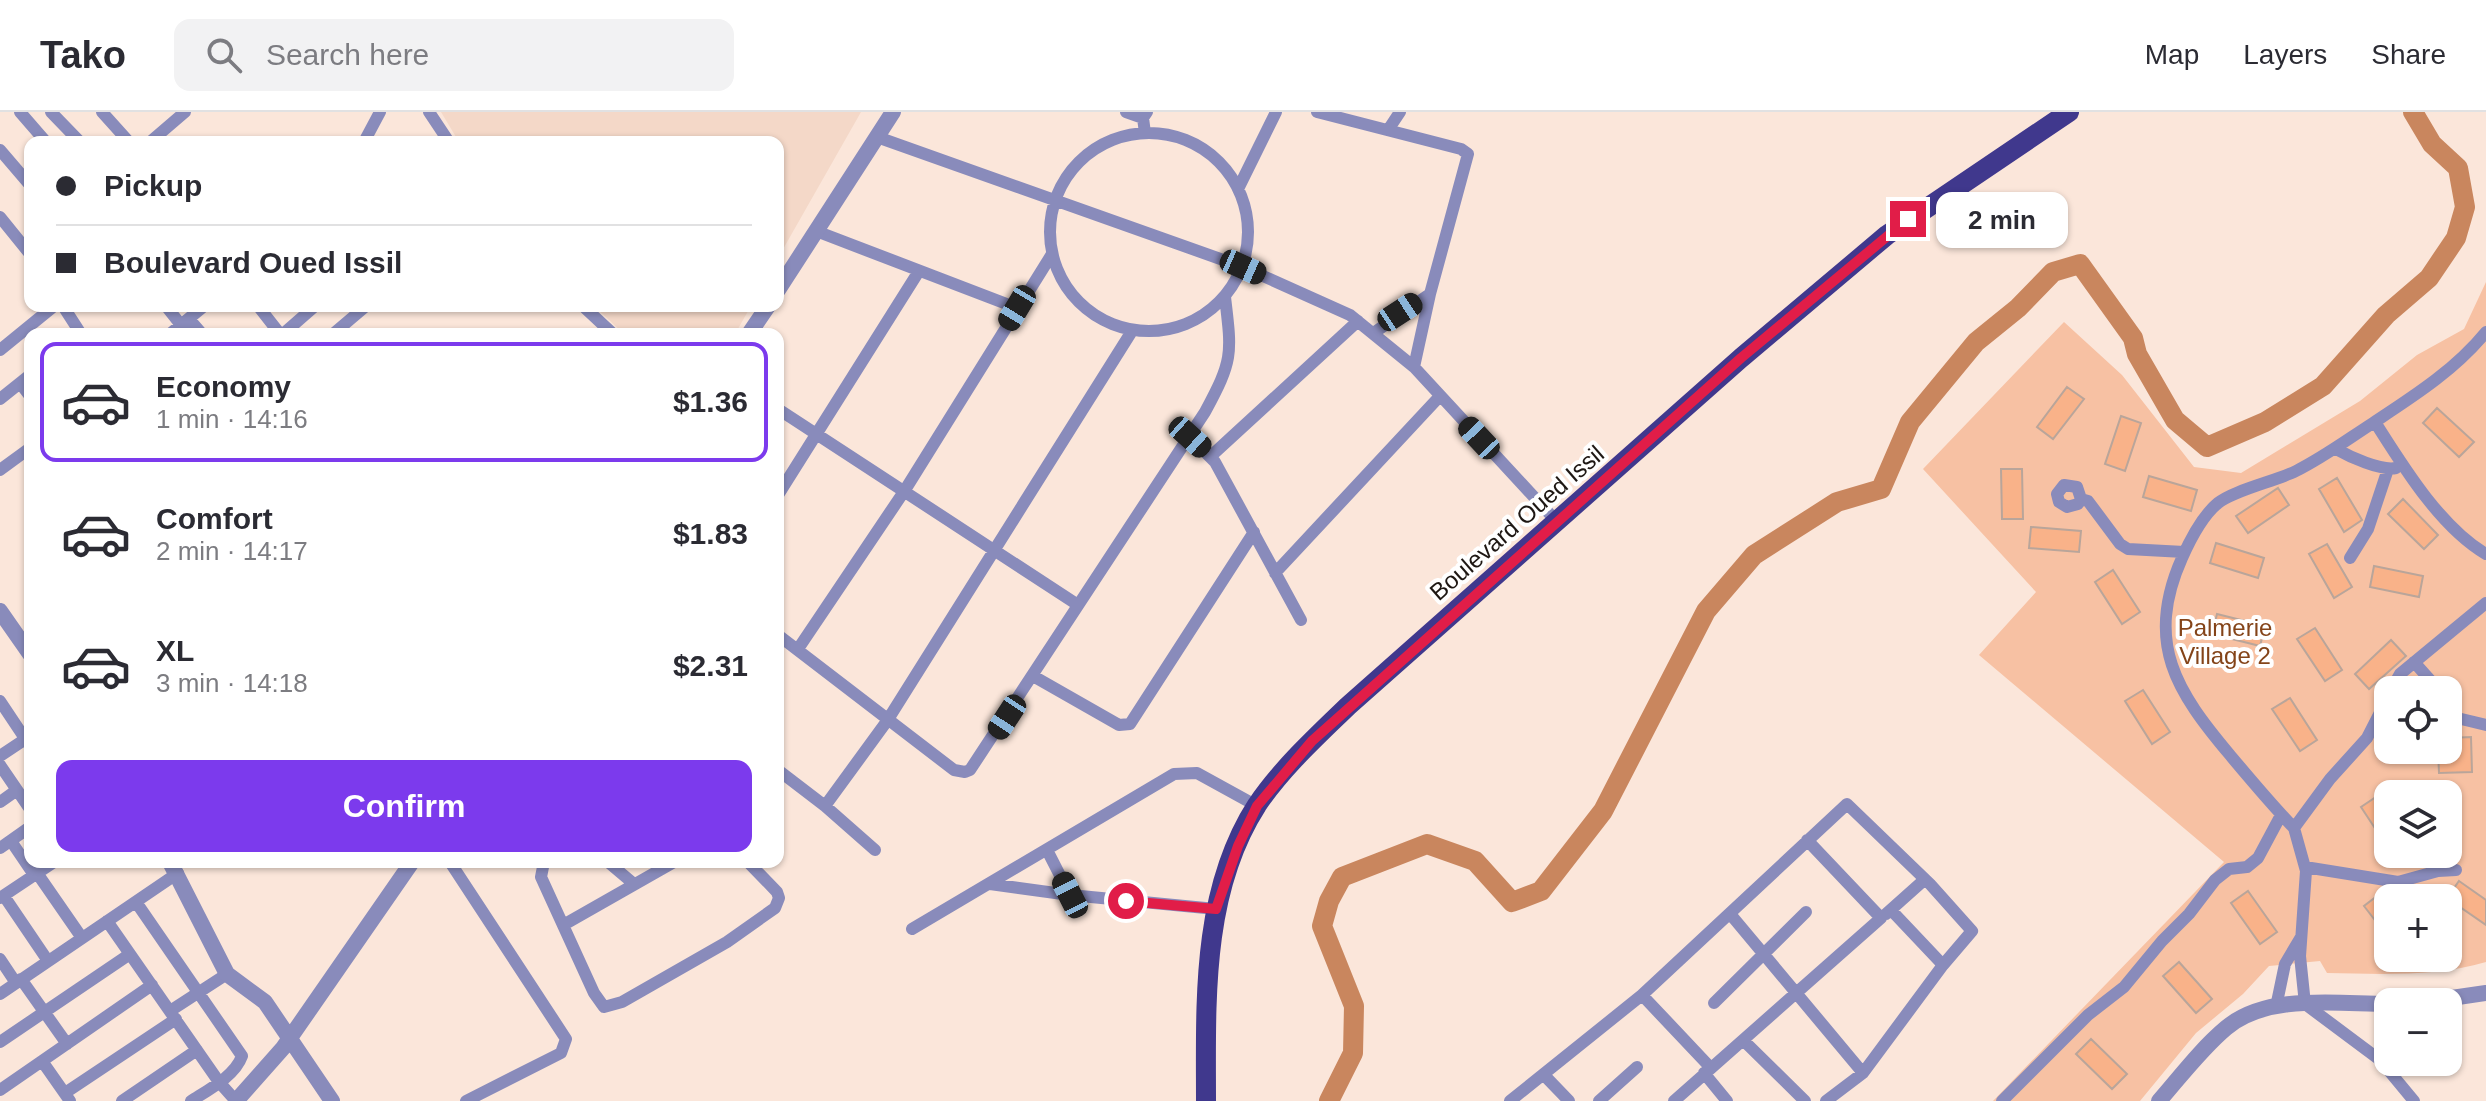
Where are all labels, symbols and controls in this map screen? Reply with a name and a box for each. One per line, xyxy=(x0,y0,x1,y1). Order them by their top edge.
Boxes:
search box xyxy=(174,19,734,91)
icon: search xyxy=(202,33,246,77)
text: Tako xyxy=(40,34,126,76)
text: Search here xyxy=(266,38,429,71)
text: Map xyxy=(2145,39,2199,70)
text: Layers xyxy=(2243,39,2327,70)
text: Share xyxy=(2371,39,2446,70)
text: Pickup xyxy=(104,169,202,202)
callout: 2 min xyxy=(1936,191,2068,247)
route end xyxy=(1890,201,1926,237)
text: 2 min xyxy=(1968,205,2036,235)
text: Boulevard Oued Issil xyxy=(104,246,402,279)
car xyxy=(1216,246,1270,288)
car xyxy=(994,281,1040,335)
car xyxy=(1373,289,1427,335)
icon: car xyxy=(60,366,132,438)
text: Economy xyxy=(156,370,291,403)
text: $1.36 xyxy=(673,385,748,418)
text: 1 min · 14:16 xyxy=(156,404,308,434)
car xyxy=(1164,412,1216,462)
car xyxy=(1454,412,1504,464)
street label: Boulevard Oued Issil xyxy=(1424,440,1609,605)
icon: car xyxy=(60,498,132,570)
text: Comfort xyxy=(156,502,273,535)
text: $1.83 xyxy=(673,517,748,550)
text: 2 min · 14:17 xyxy=(156,536,308,566)
park label: Palmerie Village 2 xyxy=(2178,614,2272,669)
icon: car xyxy=(60,630,132,702)
text: XL xyxy=(156,634,194,667)
text: $2.31 xyxy=(673,649,748,682)
text: 3 min · 14:18 xyxy=(156,668,308,698)
map controls xyxy=(2374,676,2462,1076)
button: locate xyxy=(2374,676,2462,764)
car xyxy=(984,690,1030,744)
button: Confirm xyxy=(56,760,752,852)
button: layers xyxy=(2374,780,2462,868)
car xyxy=(1048,868,1092,922)
route start xyxy=(1108,883,1144,919)
button: + xyxy=(2374,884,2462,972)
button: − xyxy=(2374,988,2462,1076)

